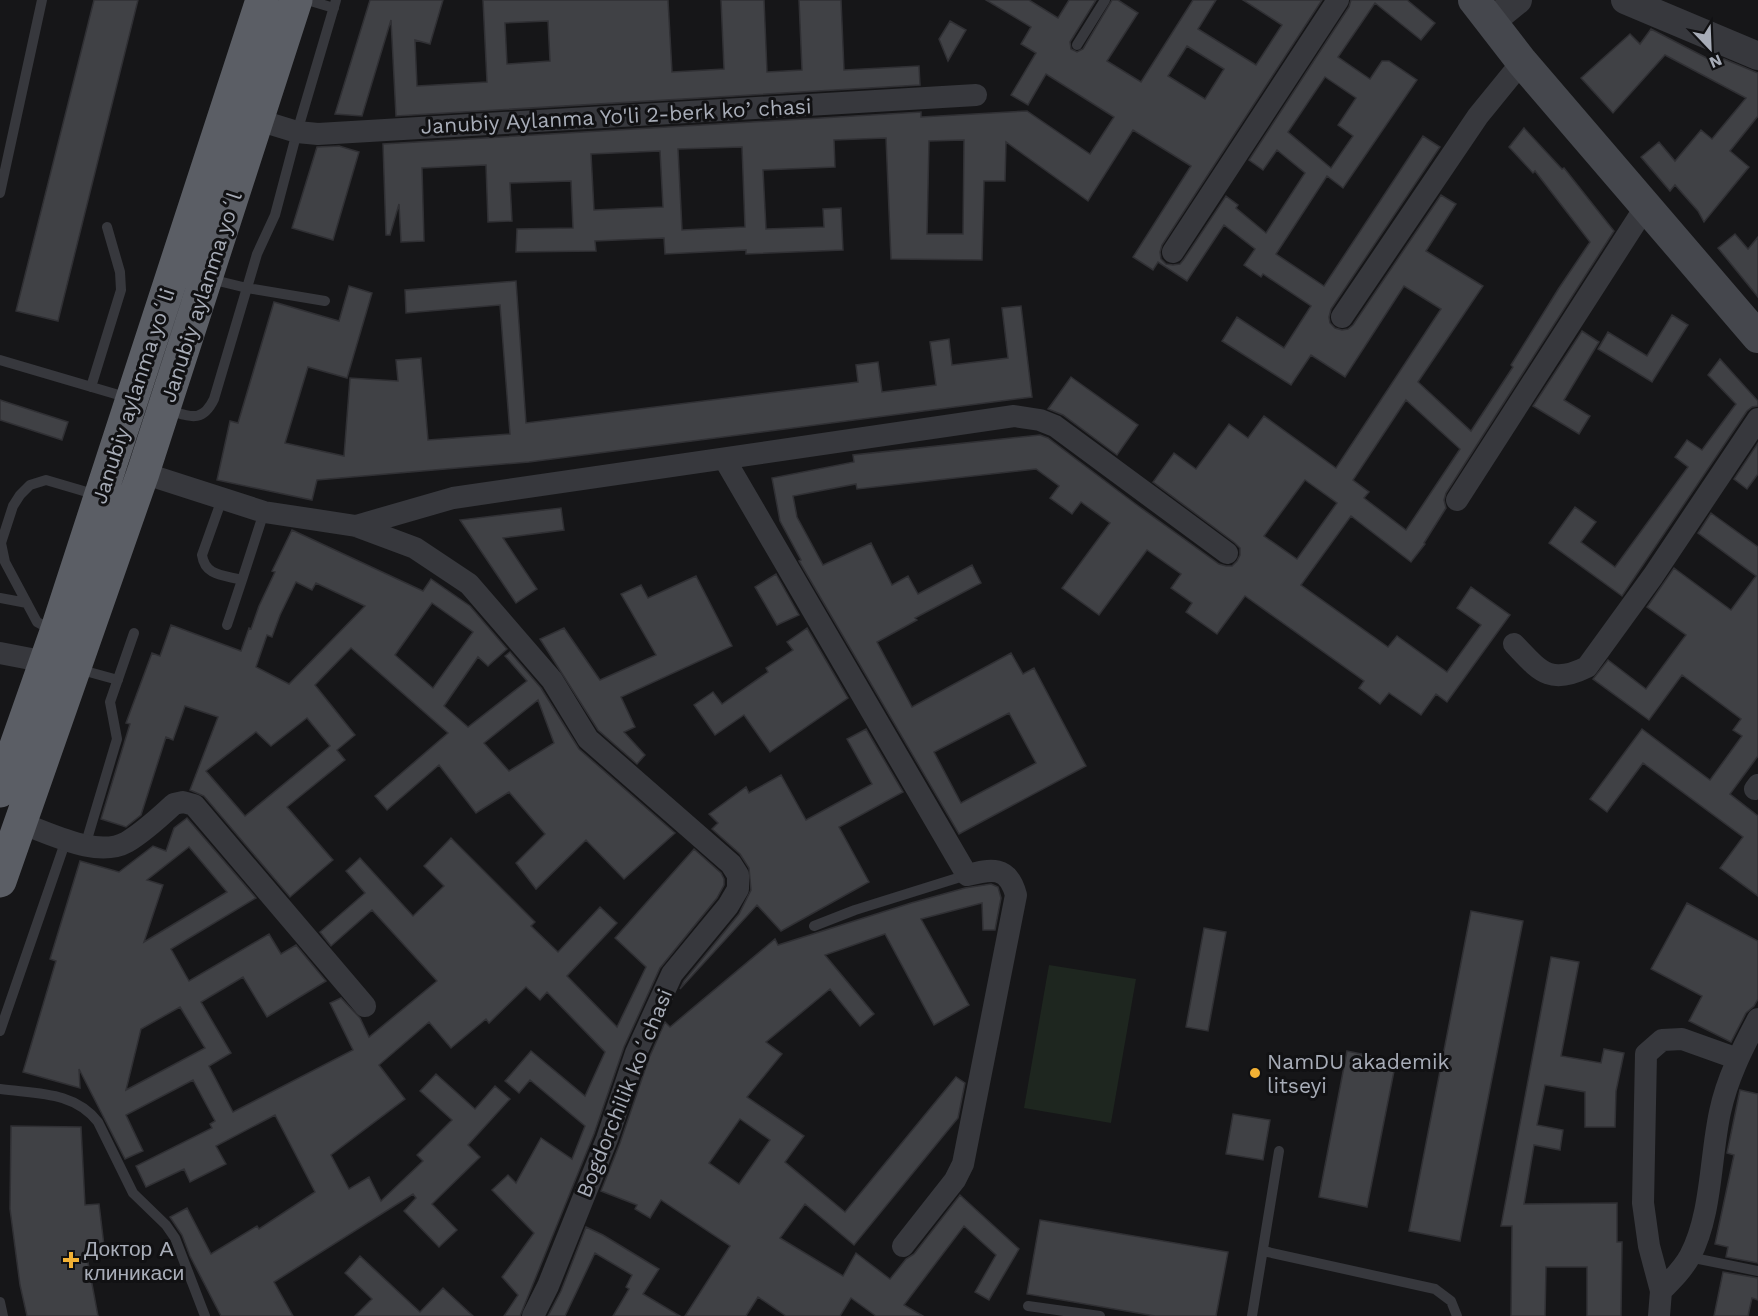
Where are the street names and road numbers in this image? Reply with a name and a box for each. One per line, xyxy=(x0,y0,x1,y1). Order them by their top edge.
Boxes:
street label: Janubiy Аylanma Yo'li 2-berk koʼchasi xyxy=(420,93,812,139)
street label: Janubiy aylanma yoʻl xyxy=(155,188,247,405)
street label: Janubiy aylanma yoʻli xyxy=(86,285,180,507)
street label: Bogdorchilik koʻchasi xyxy=(571,985,677,1201)

